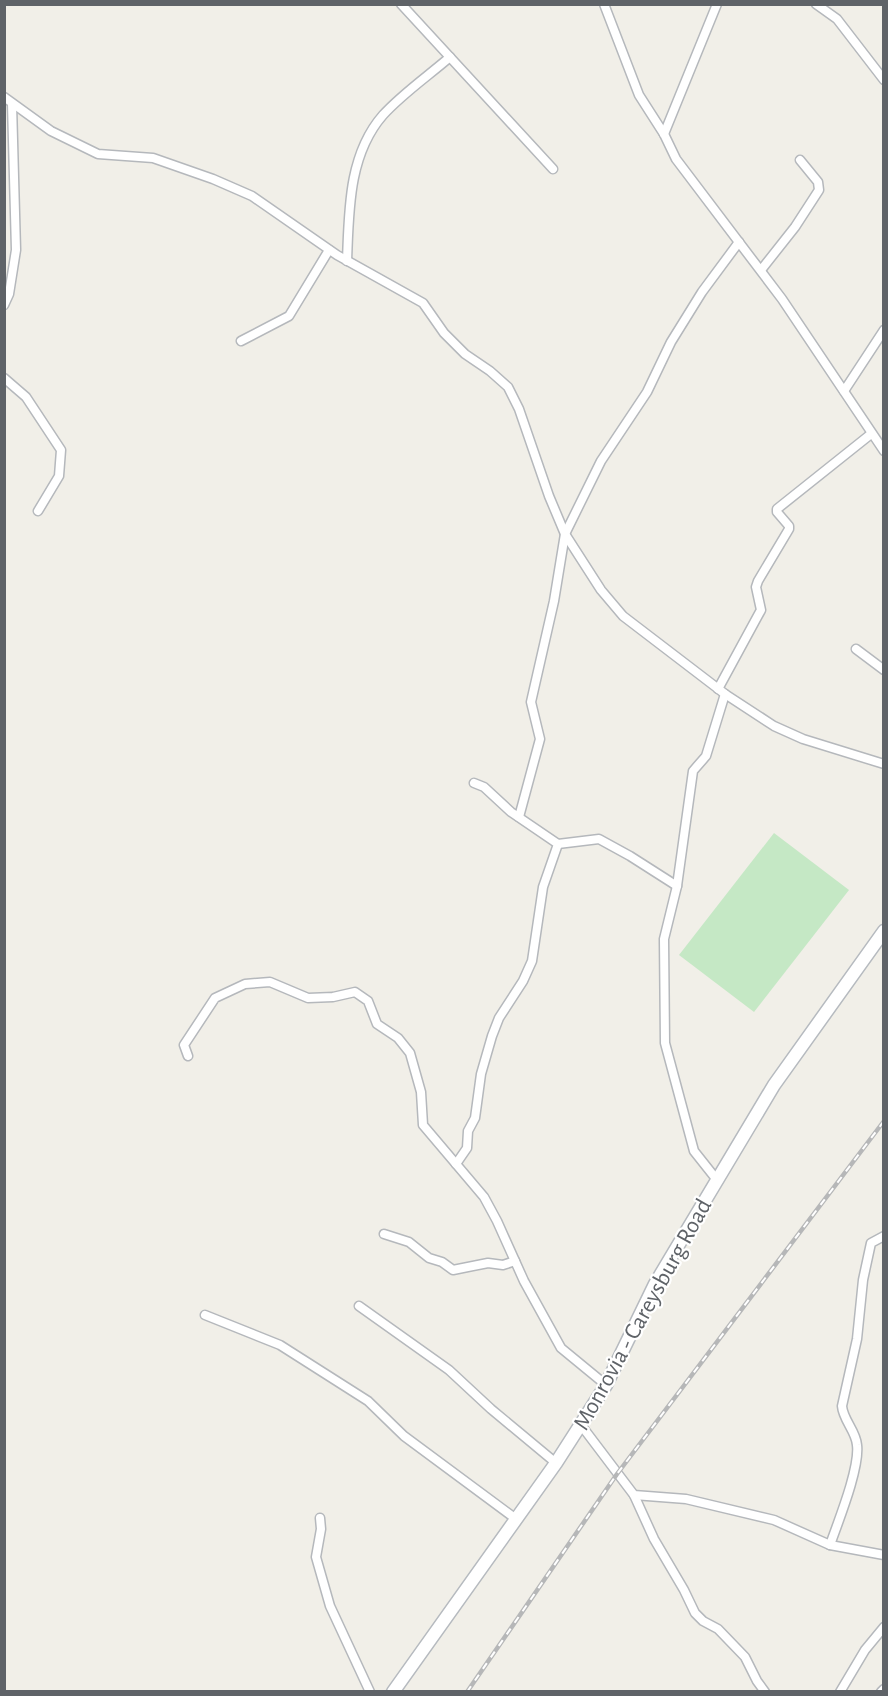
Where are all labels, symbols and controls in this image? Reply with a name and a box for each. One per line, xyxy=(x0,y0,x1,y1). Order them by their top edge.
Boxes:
street label: Monrovia - Careysburg Road xyxy=(569,1195,716,1434)

